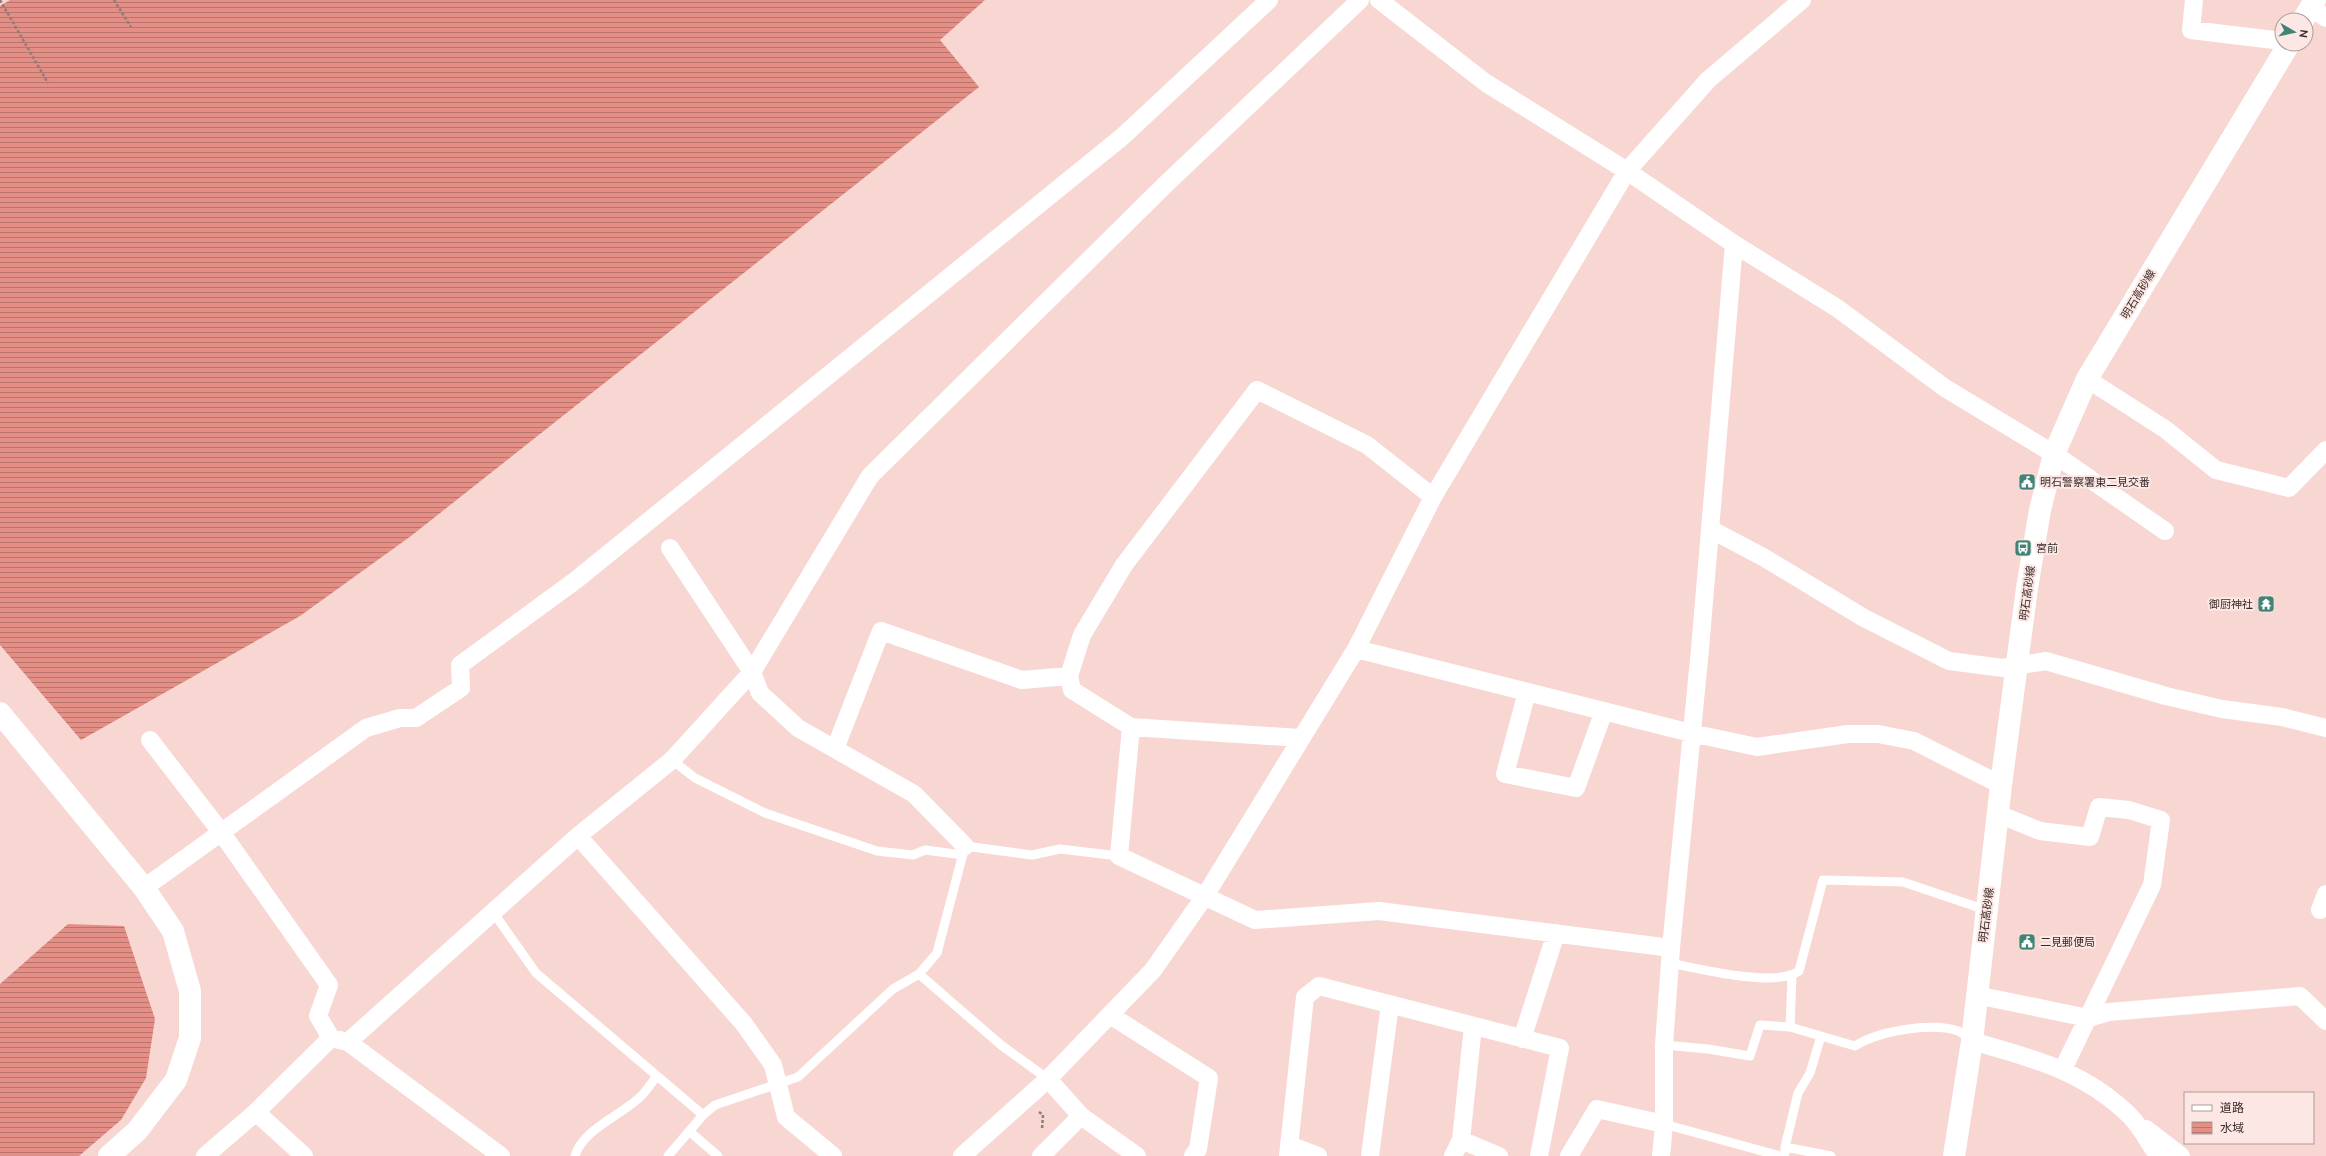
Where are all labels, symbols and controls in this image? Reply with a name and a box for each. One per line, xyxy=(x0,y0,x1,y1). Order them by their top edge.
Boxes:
north arrow xyxy=(2274,12,2314,52)
text: N xyxy=(2297,29,2310,39)
street label: 明石高砂線 xyxy=(2119,267,2157,321)
public building icon: 明石警察署東二見交番 xyxy=(2017,472,2037,492)
place label: 明石警察署東二見交番 xyxy=(2040,476,2150,488)
bus stop icon: 宮前 xyxy=(2013,538,2033,558)
place label: 宮前 xyxy=(2036,542,2058,554)
street label: 明石高砂線 xyxy=(2017,565,2037,621)
temple icon: 御厨神社 xyxy=(2256,594,2276,614)
place label: 御厨神社 xyxy=(2208,598,2253,610)
street label: 明石高砂線 xyxy=(1977,887,1995,943)
public building icon: 二見郵便局 xyxy=(2017,932,2037,952)
place label: 二見郵便局 xyxy=(2040,936,2095,948)
legend xyxy=(2184,1092,2314,1144)
text: 道路 xyxy=(2220,1101,2244,1114)
text: 水域 xyxy=(2220,1121,2244,1134)

